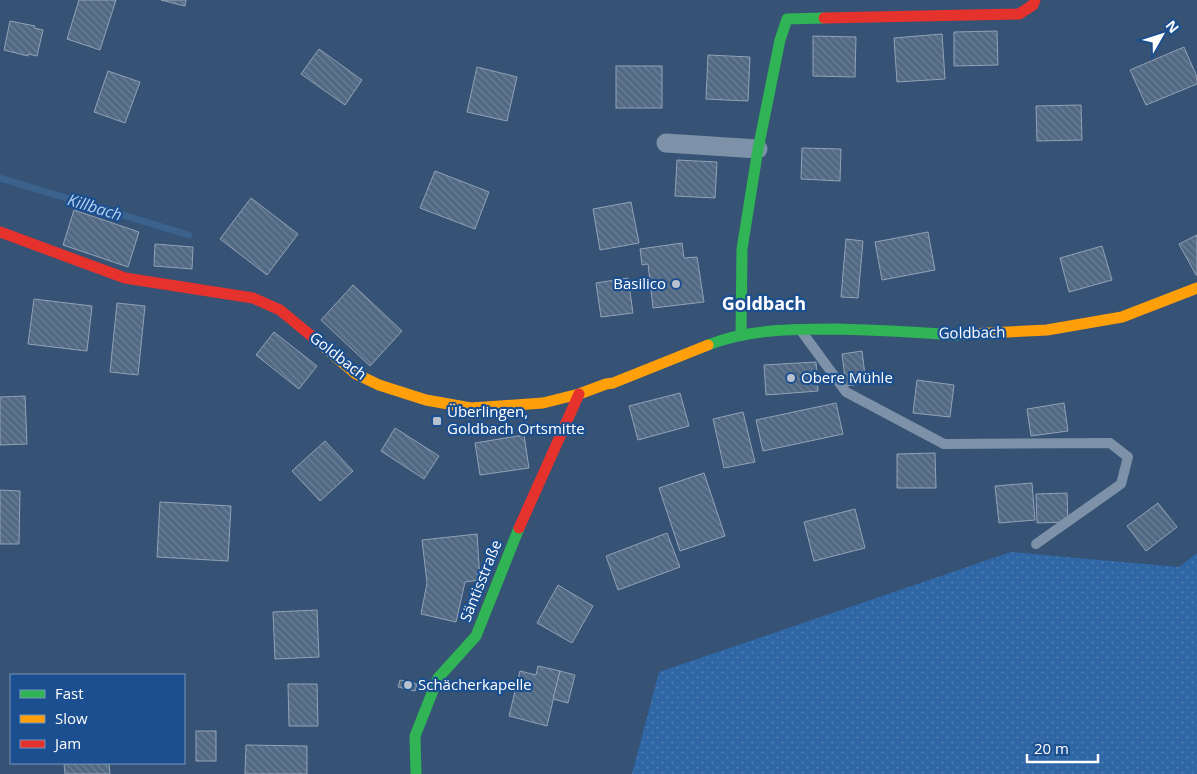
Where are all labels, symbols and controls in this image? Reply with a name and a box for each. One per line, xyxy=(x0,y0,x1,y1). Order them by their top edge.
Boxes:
north arrow xyxy=(1137,10,1187,60)
text: N xyxy=(1162,16,1183,37)
water label: Killbach xyxy=(65,188,125,226)
place label: Basilico xyxy=(613,273,666,293)
marker: Basilico xyxy=(670,278,682,290)
district label: Goldbach xyxy=(722,291,806,315)
street label: Goldbach xyxy=(938,321,1006,343)
street label: Goldbach xyxy=(306,327,371,384)
place label: Obere Mühle xyxy=(801,367,893,387)
marker: Obere Mühle xyxy=(785,372,797,384)
place label: Überlingen, Goldbach Ortsmitte xyxy=(447,401,585,438)
marker: Überlingen, Goldbach Ortsmitte xyxy=(431,415,443,427)
street label: Säntisstraße xyxy=(455,537,506,625)
legend xyxy=(10,674,185,764)
place label: Schächerkapelle xyxy=(418,674,532,694)
marker: Schächerkapelle xyxy=(402,679,414,691)
text: Fast xyxy=(55,683,84,703)
text: Slow xyxy=(55,708,88,728)
scale bar xyxy=(1027,732,1098,764)
text: Jam xyxy=(53,733,81,753)
text: 20 m xyxy=(1034,738,1069,758)

